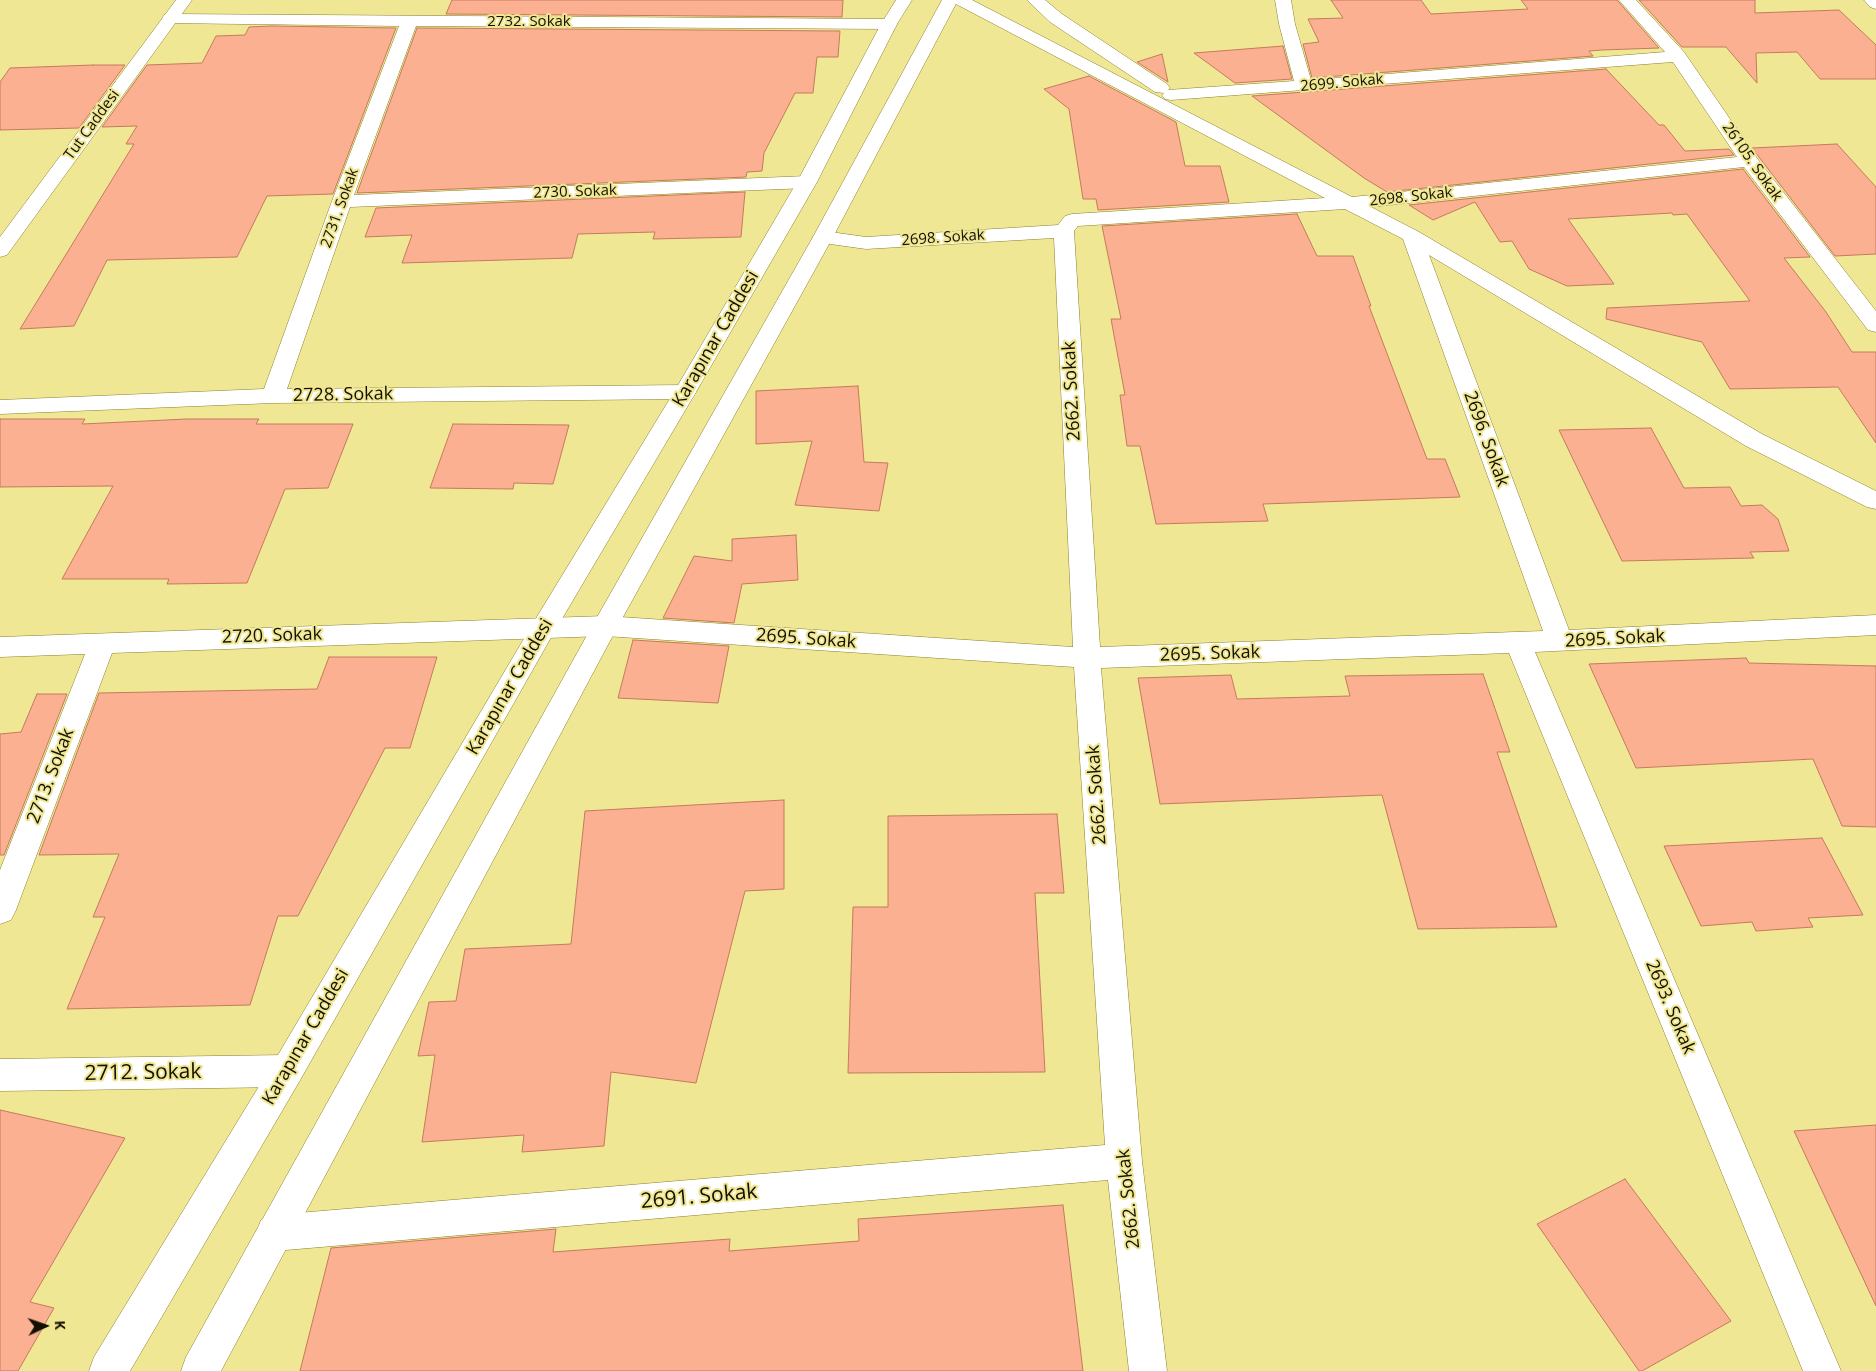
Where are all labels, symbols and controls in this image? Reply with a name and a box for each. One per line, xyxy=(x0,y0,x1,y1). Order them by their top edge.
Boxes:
street label: 2732. Sokak xyxy=(487,13,571,31)
street label: 2699. Sokak xyxy=(1300,70,1384,96)
street label: Tut Caddesi xyxy=(61,86,123,164)
street label: 26105. Sokak xyxy=(1718,119,1786,205)
street label: 2731. Sokak xyxy=(317,166,363,250)
street label: 2730. Sokak xyxy=(533,182,617,202)
street label: 2698. Sokak xyxy=(1369,184,1453,210)
street label: 2698. Sokak xyxy=(901,226,985,250)
street label: Karapınar Caddesi xyxy=(668,267,764,411)
street label: 2662. Sokak xyxy=(1059,340,1085,442)
street label: 2728. Sokak xyxy=(293,383,393,407)
street label: 2696. Sokak xyxy=(1459,388,1513,490)
street label: Karapınar Caddesi xyxy=(462,615,558,759)
street label: 2720. Sokak xyxy=(222,623,322,649)
street label: 2695. Sokak xyxy=(755,625,857,653)
street label: 2695. Sokak xyxy=(1564,626,1666,652)
street label: 2695. Sokak xyxy=(1160,641,1260,667)
street label: 2713. Sokak xyxy=(23,725,79,827)
street label: 2662. Sokak xyxy=(1083,744,1111,846)
street label: 2693. Sokak xyxy=(1640,957,1700,1057)
street label: Karapınar Caddesi xyxy=(258,965,354,1109)
street label: 2712. Sokak xyxy=(84,1059,202,1087)
street label: 2662. Sokak xyxy=(1113,1148,1145,1250)
street label: 2691. Sokak xyxy=(640,1179,758,1215)
north arrow xyxy=(20,1301,70,1351)
text: K xyxy=(51,1320,70,1330)

